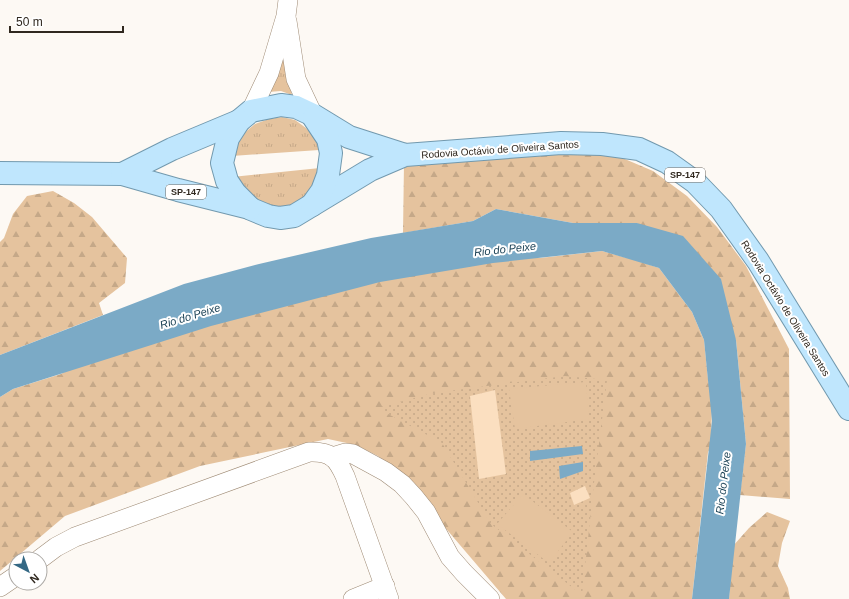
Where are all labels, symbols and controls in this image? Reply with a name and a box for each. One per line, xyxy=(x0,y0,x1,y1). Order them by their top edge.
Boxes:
scale bar xyxy=(10,8,123,34)
text: 50 m xyxy=(16,15,43,29)
street label: Rodovia Octávio de Oliveira Santos xyxy=(421,139,579,160)
road number: SP-147 xyxy=(665,168,705,182)
road number: SP-147 xyxy=(166,185,206,199)
street label: Rodovia Octávio de Oliveira Santos xyxy=(739,238,832,378)
water label: Rio do Peixe xyxy=(473,240,537,258)
water label: Rio do Peixe xyxy=(158,301,222,331)
water label: Rio do Peixe xyxy=(713,451,733,515)
north arrow xyxy=(8,551,48,591)
text: N xyxy=(28,571,41,586)

